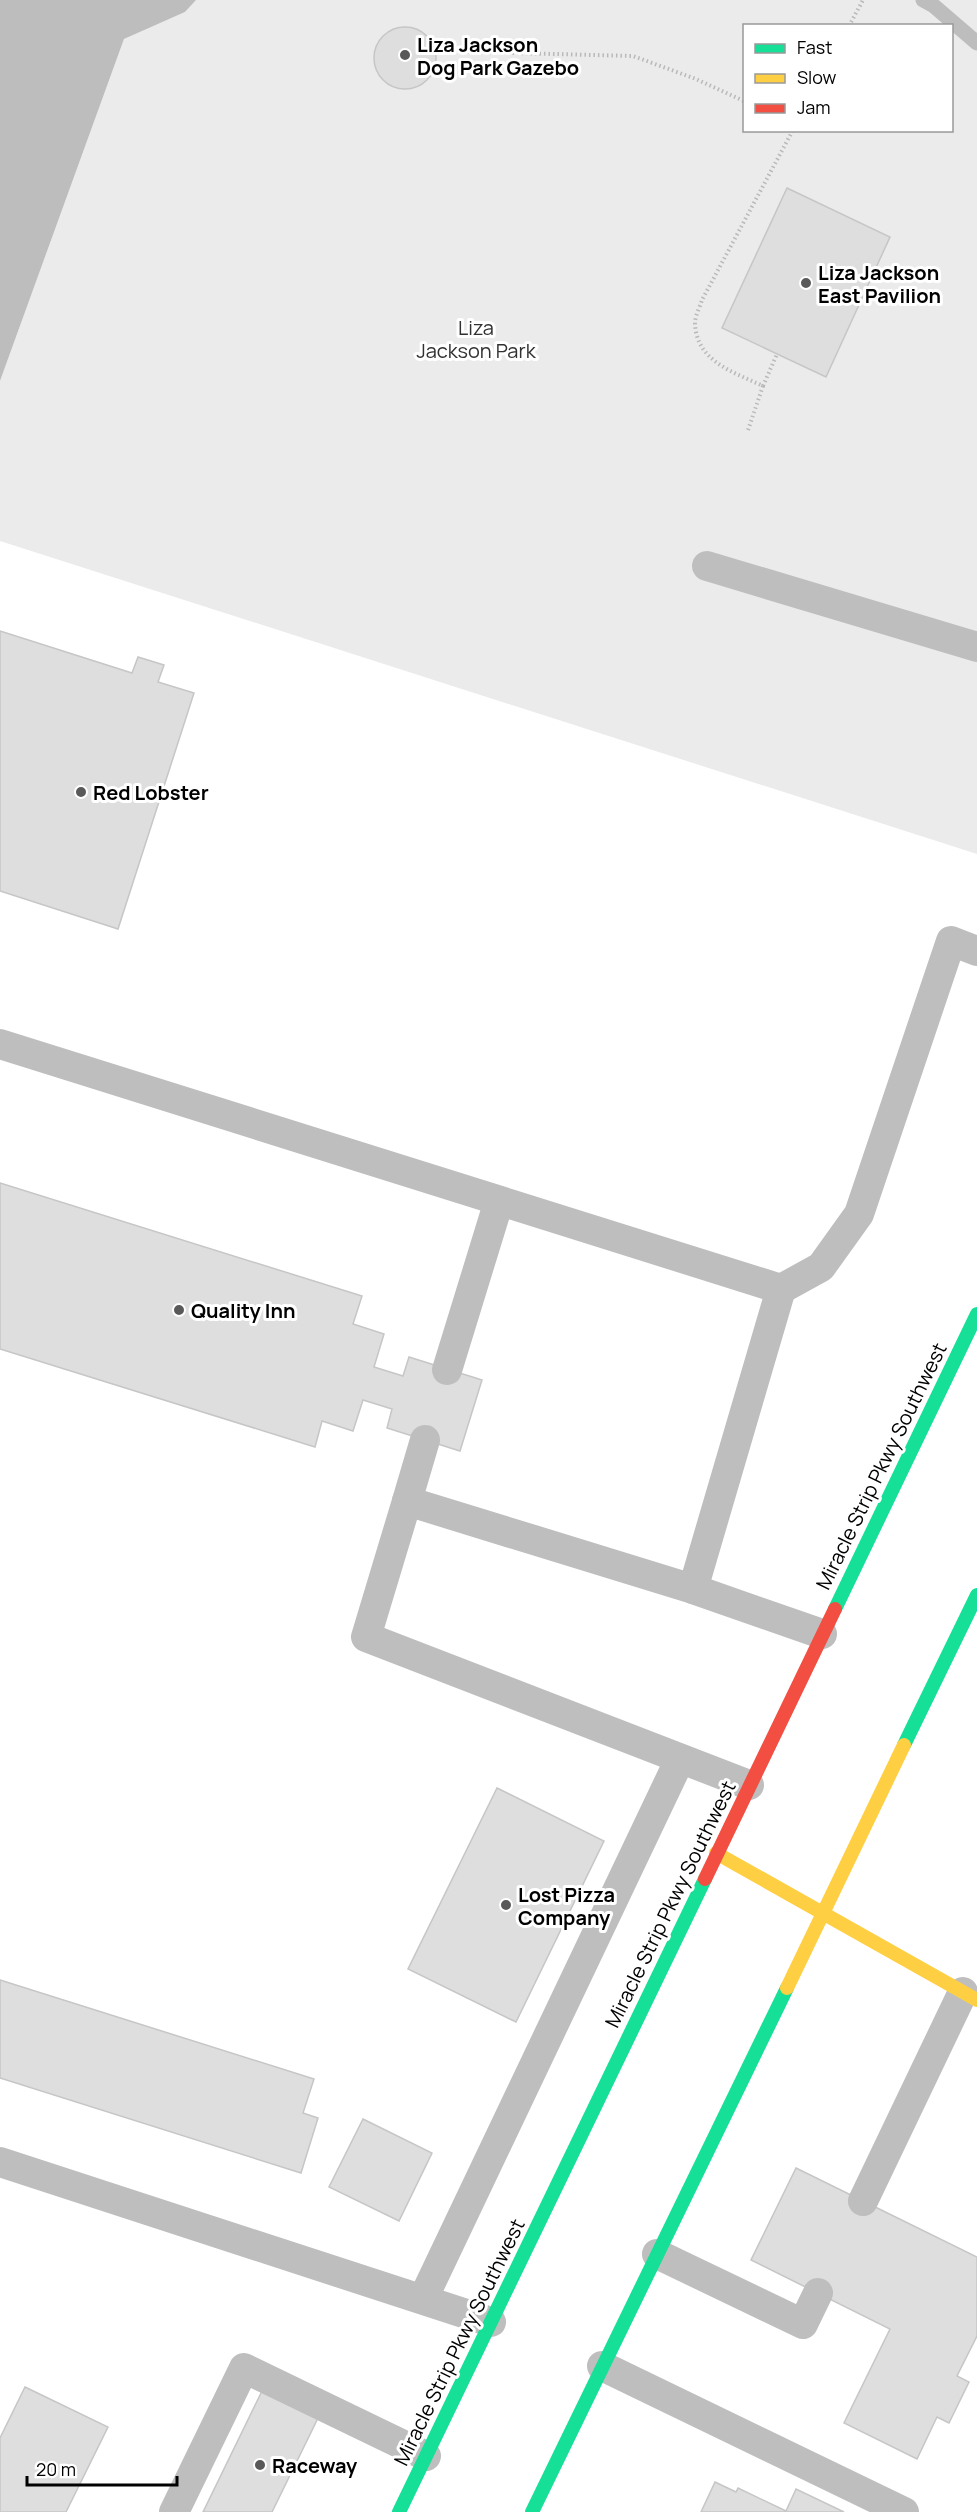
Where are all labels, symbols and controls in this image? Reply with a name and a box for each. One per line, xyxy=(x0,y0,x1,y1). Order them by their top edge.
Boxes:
legend xyxy=(743,24,953,132)
place label: Liza Jackson Dog Park Gazebo xyxy=(417,31,579,81)
text: Fast xyxy=(797,35,832,59)
marker: Liza Jackson Dog Park Gazebo xyxy=(398,48,412,62)
text: Slow xyxy=(797,65,837,89)
text: Jam xyxy=(797,95,831,119)
place label: Liza Jackson East Pavilion xyxy=(818,259,941,309)
marker: Liza Jackson East Pavilion xyxy=(799,276,813,290)
park label: Liza Jackson Park xyxy=(416,314,537,364)
place label: Red Lobster xyxy=(93,779,209,806)
marker: Red Lobster xyxy=(74,785,88,799)
place label: Quality Inn xyxy=(191,1297,295,1324)
marker: Quality Inn xyxy=(172,1303,186,1317)
street label: Miracle Strip Pkwy Southwest xyxy=(809,1338,953,1594)
street label: Miracle Strip Pkwy Southwest xyxy=(598,1776,742,2032)
place label: Lost Pizza Company xyxy=(518,1881,615,1931)
marker: Lost Pizza Company xyxy=(499,1898,513,1912)
street label: Miracle Strip Pkwy Southwest xyxy=(387,2214,531,2470)
scale bar xyxy=(27,2449,177,2487)
place label: Raceway xyxy=(272,2452,358,2479)
text: 20 m xyxy=(36,2457,76,2481)
marker: Raceway xyxy=(253,2458,267,2472)

